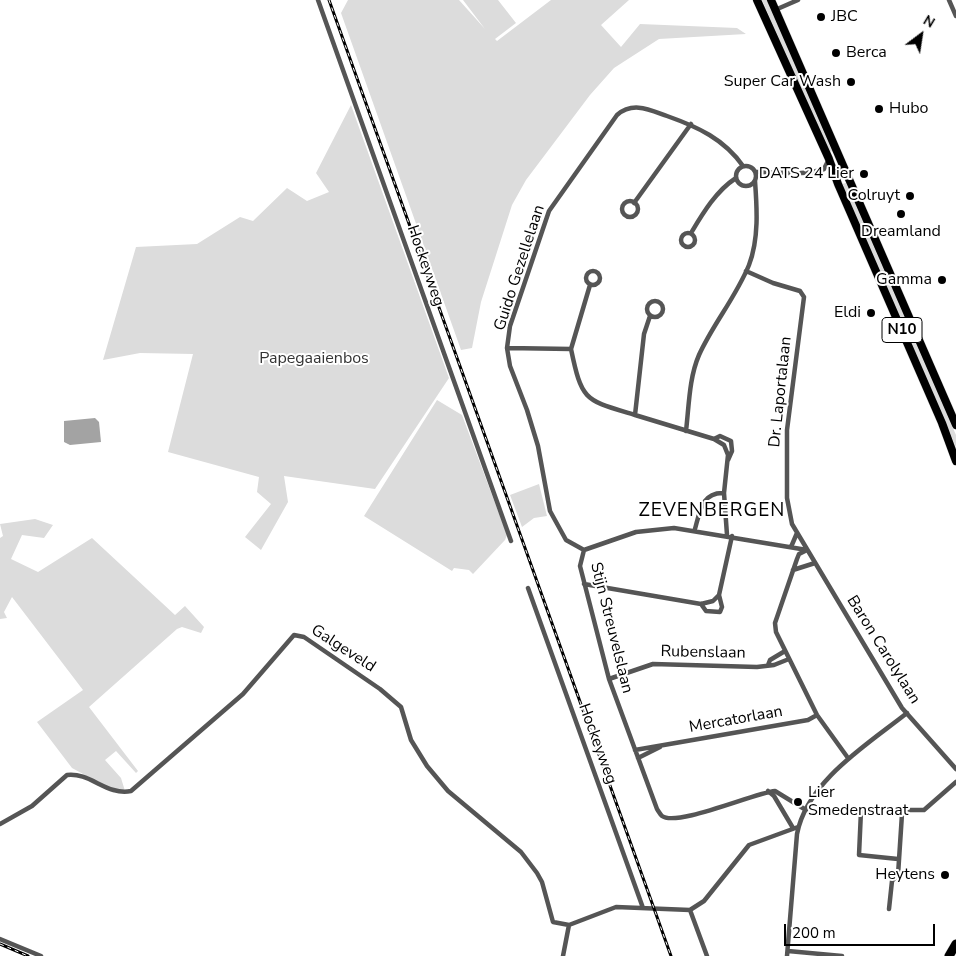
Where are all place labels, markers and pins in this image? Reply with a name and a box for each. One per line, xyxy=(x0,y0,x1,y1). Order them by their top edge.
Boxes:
place label: JBC xyxy=(831,7,858,27)
marker: JBC xyxy=(815,11,827,23)
place label: Berca xyxy=(846,43,887,63)
marker: Berca xyxy=(830,47,842,59)
place label: Super Car Wash xyxy=(724,72,841,92)
marker: Super Car Wash xyxy=(845,76,857,88)
place label: Hubo xyxy=(889,99,928,119)
marker: Hubo xyxy=(873,103,885,115)
place label: DATS 24 Lier xyxy=(759,164,854,184)
marker: DATS 24 Lier xyxy=(858,168,870,180)
place label: Colruyt xyxy=(847,186,900,206)
marker: Colruyt xyxy=(904,190,916,202)
marker: Dreamland xyxy=(895,208,907,220)
place label: Dreamland xyxy=(861,222,941,242)
place label: Gamma xyxy=(876,270,932,290)
marker: Gamma xyxy=(936,274,948,286)
place label: Eldi xyxy=(834,303,861,323)
marker: Eldi xyxy=(865,307,877,319)
place label: Lier Smedenstraat xyxy=(808,783,908,821)
marker: Lier Smedenstraat xyxy=(792,796,804,808)
place label: Heytens xyxy=(875,865,935,885)
marker: Heytens xyxy=(939,869,951,881)

